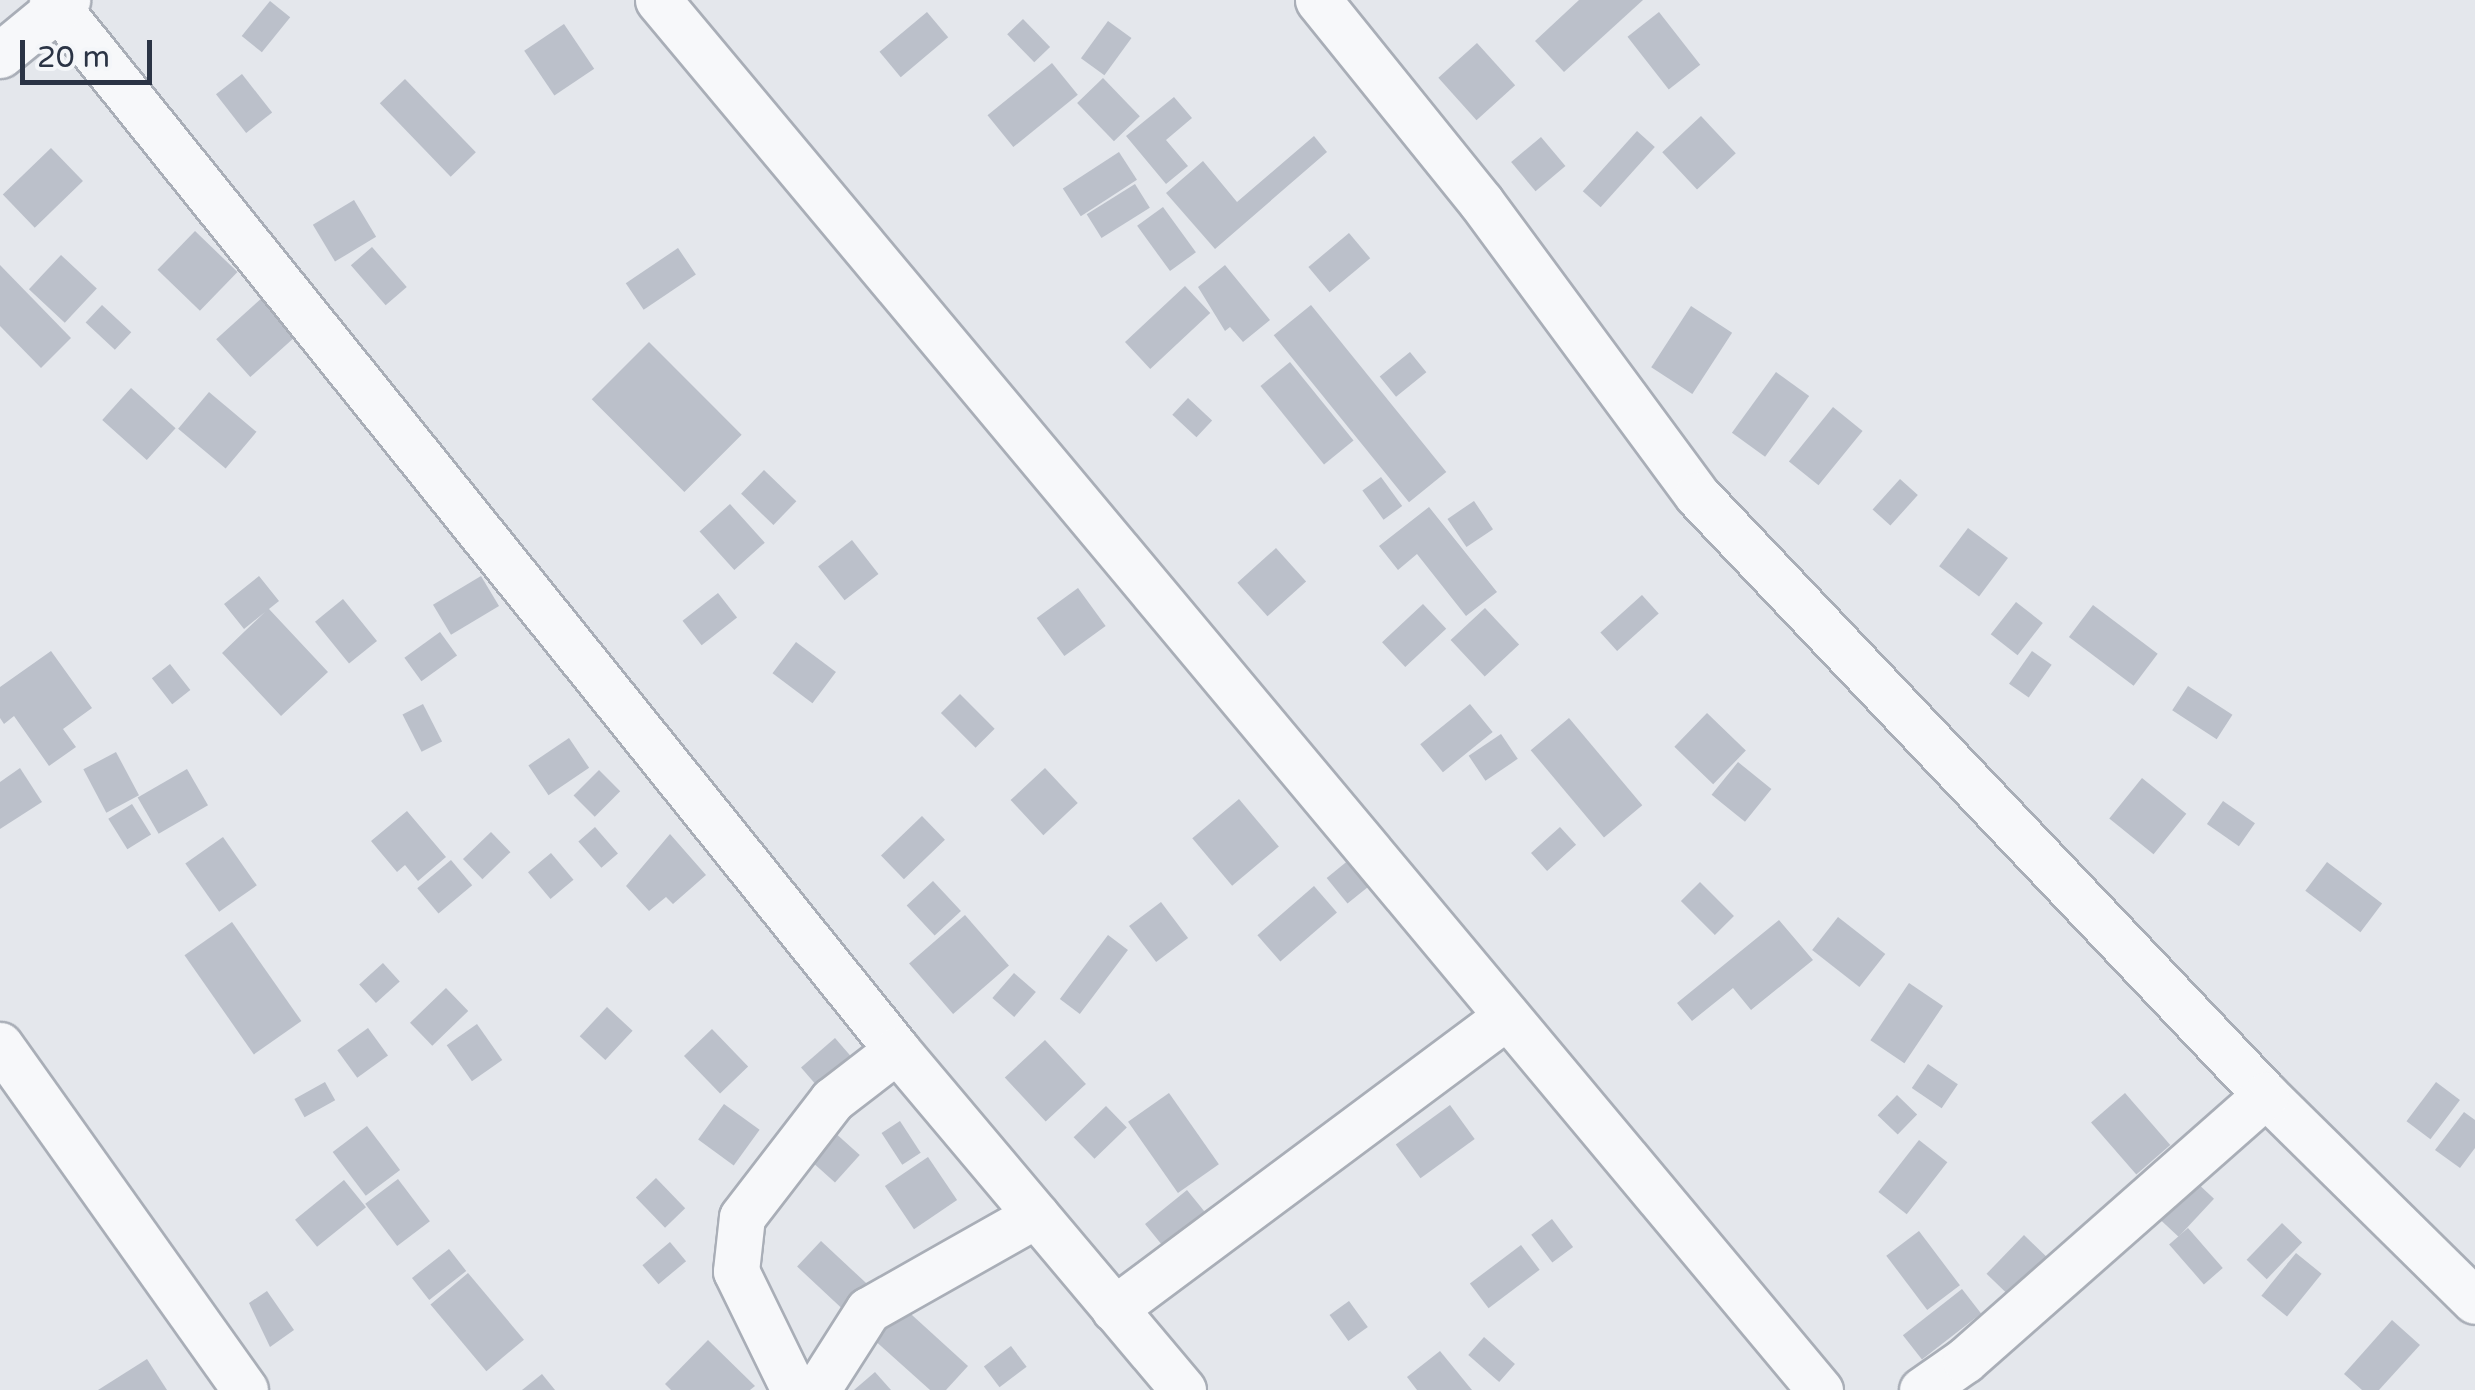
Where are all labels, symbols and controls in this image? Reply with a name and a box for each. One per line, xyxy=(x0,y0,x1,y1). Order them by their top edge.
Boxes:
scale bar xyxy=(25,20,158,82)
text: 20 m xyxy=(37,39,110,76)

